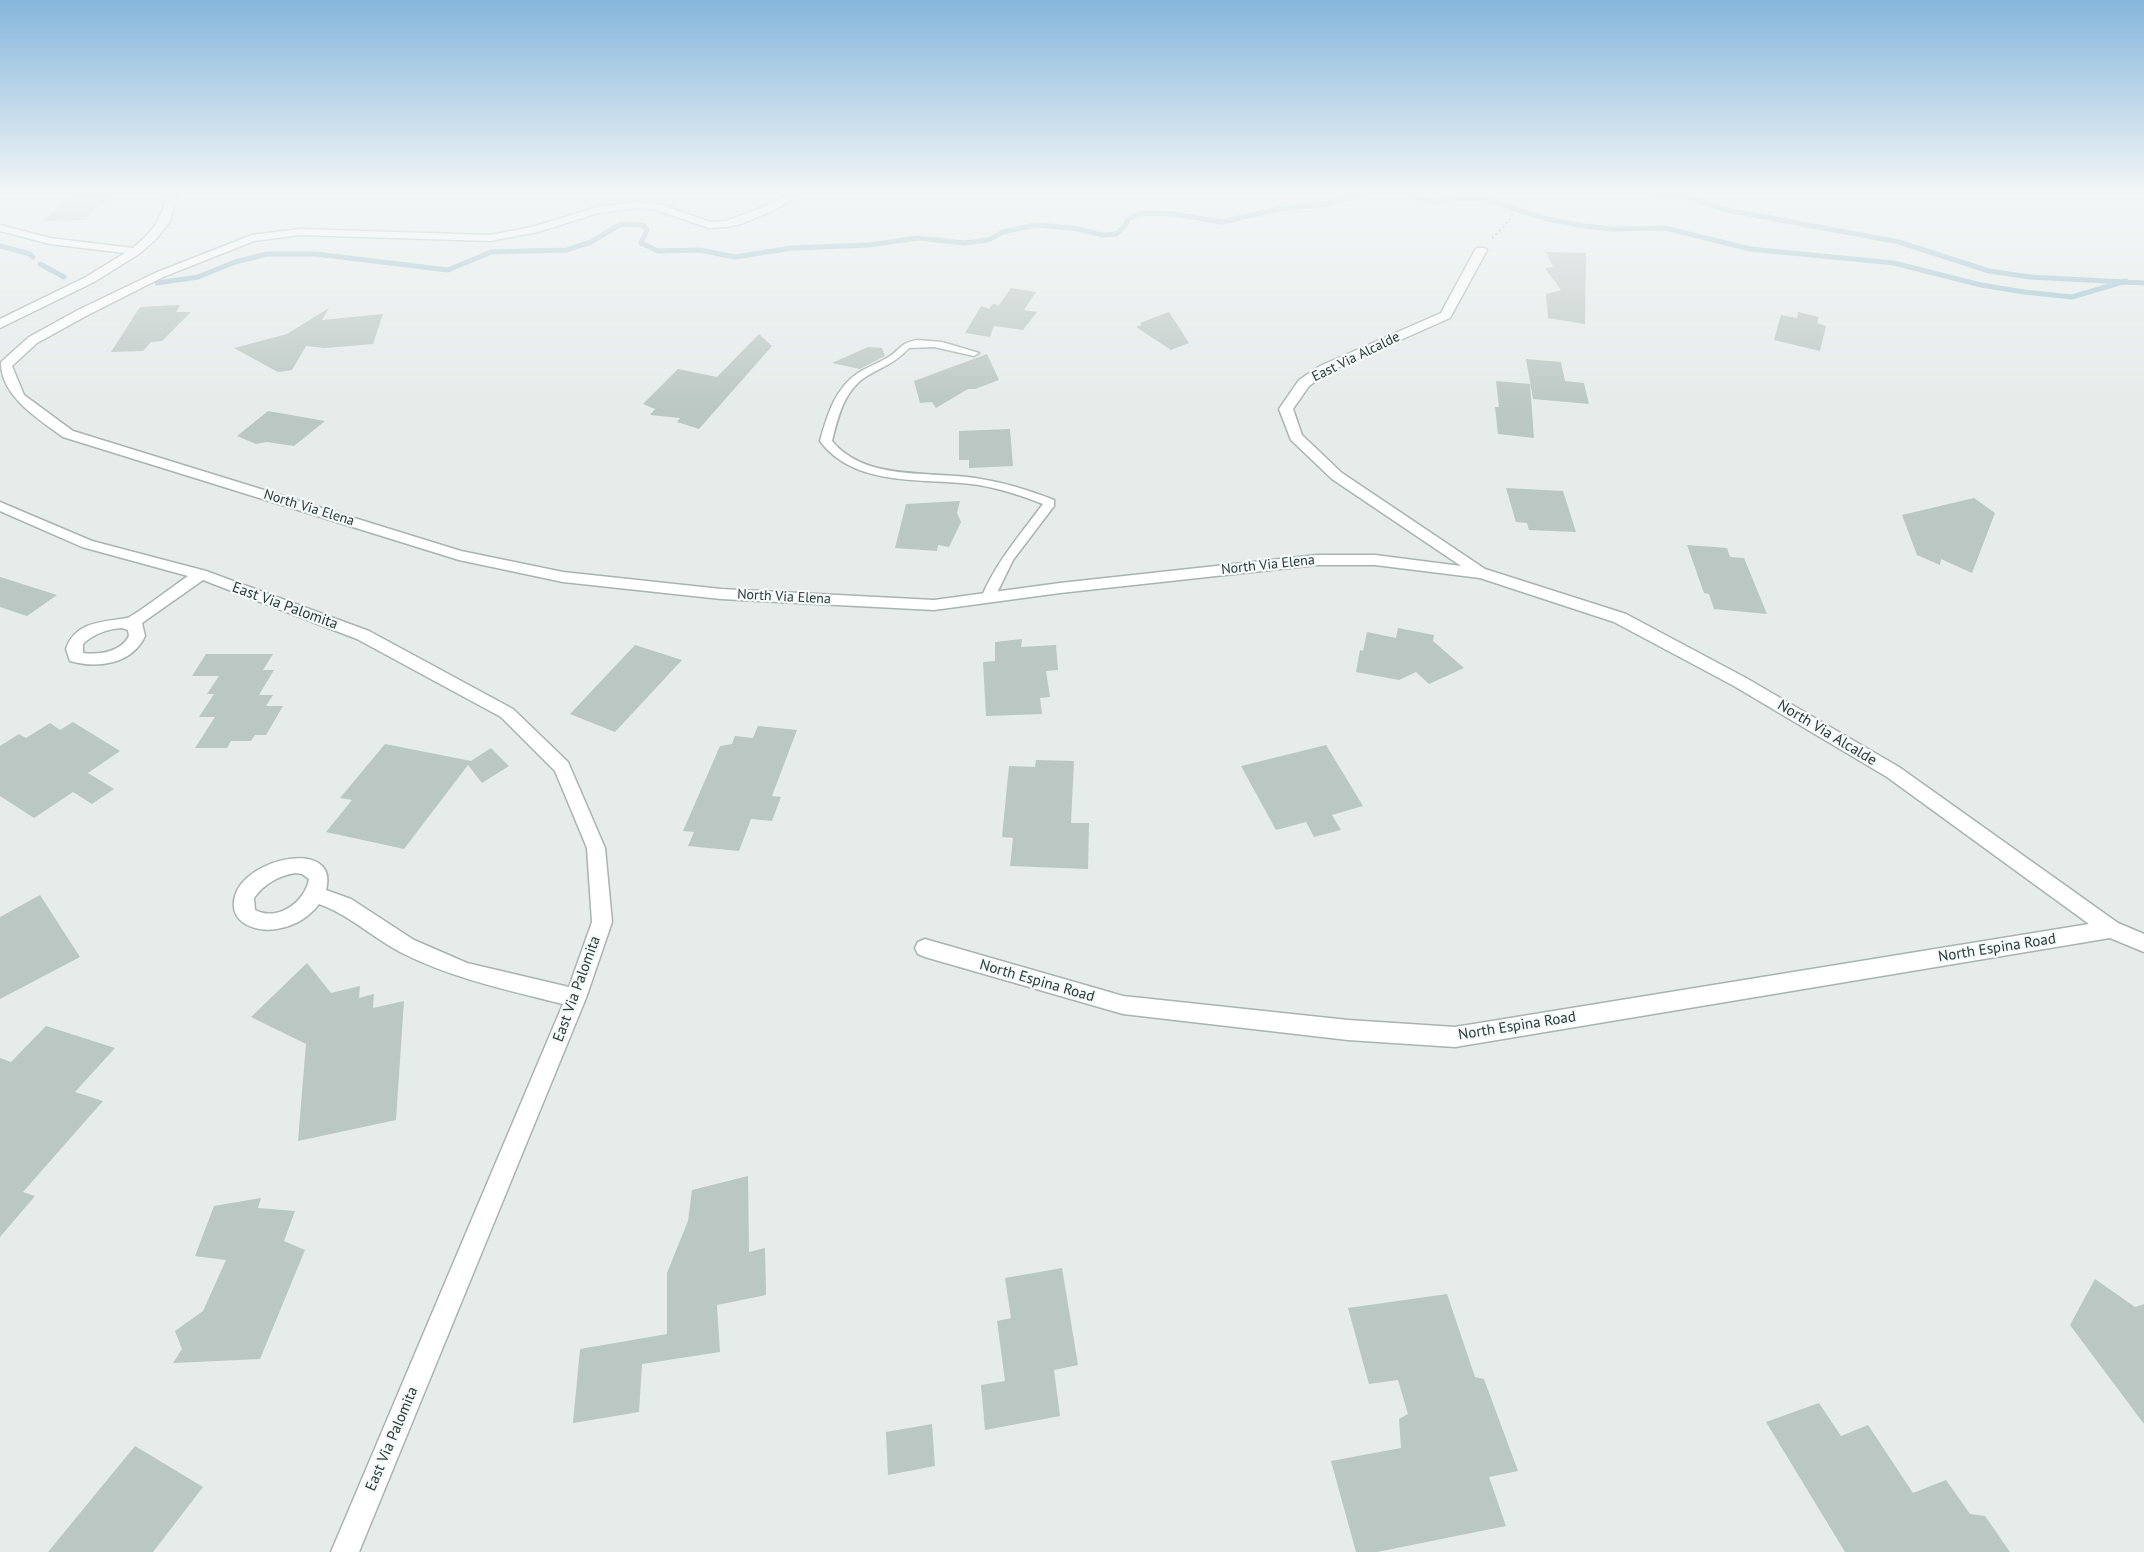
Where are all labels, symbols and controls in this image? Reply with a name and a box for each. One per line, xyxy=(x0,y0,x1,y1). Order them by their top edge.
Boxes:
street label: East Via Alcalde xyxy=(1309,329,1403,385)
street label: North Via Elena xyxy=(262,486,356,530)
street label: North Via Elena xyxy=(1220,552,1316,578)
street label: East Via Palomita xyxy=(230,579,340,633)
street label: North Via Elena xyxy=(737,586,831,608)
street label: North Via Alcalde xyxy=(1774,696,1880,770)
street label: North Espina Road xyxy=(1937,930,2057,966)
street label: East Via Palomita xyxy=(550,934,604,1044)
street label: North Espina Road xyxy=(977,956,1097,1006)
street label: North Espina Road xyxy=(1457,1008,1577,1044)
street label: East Via Palomita xyxy=(362,1384,422,1494)

